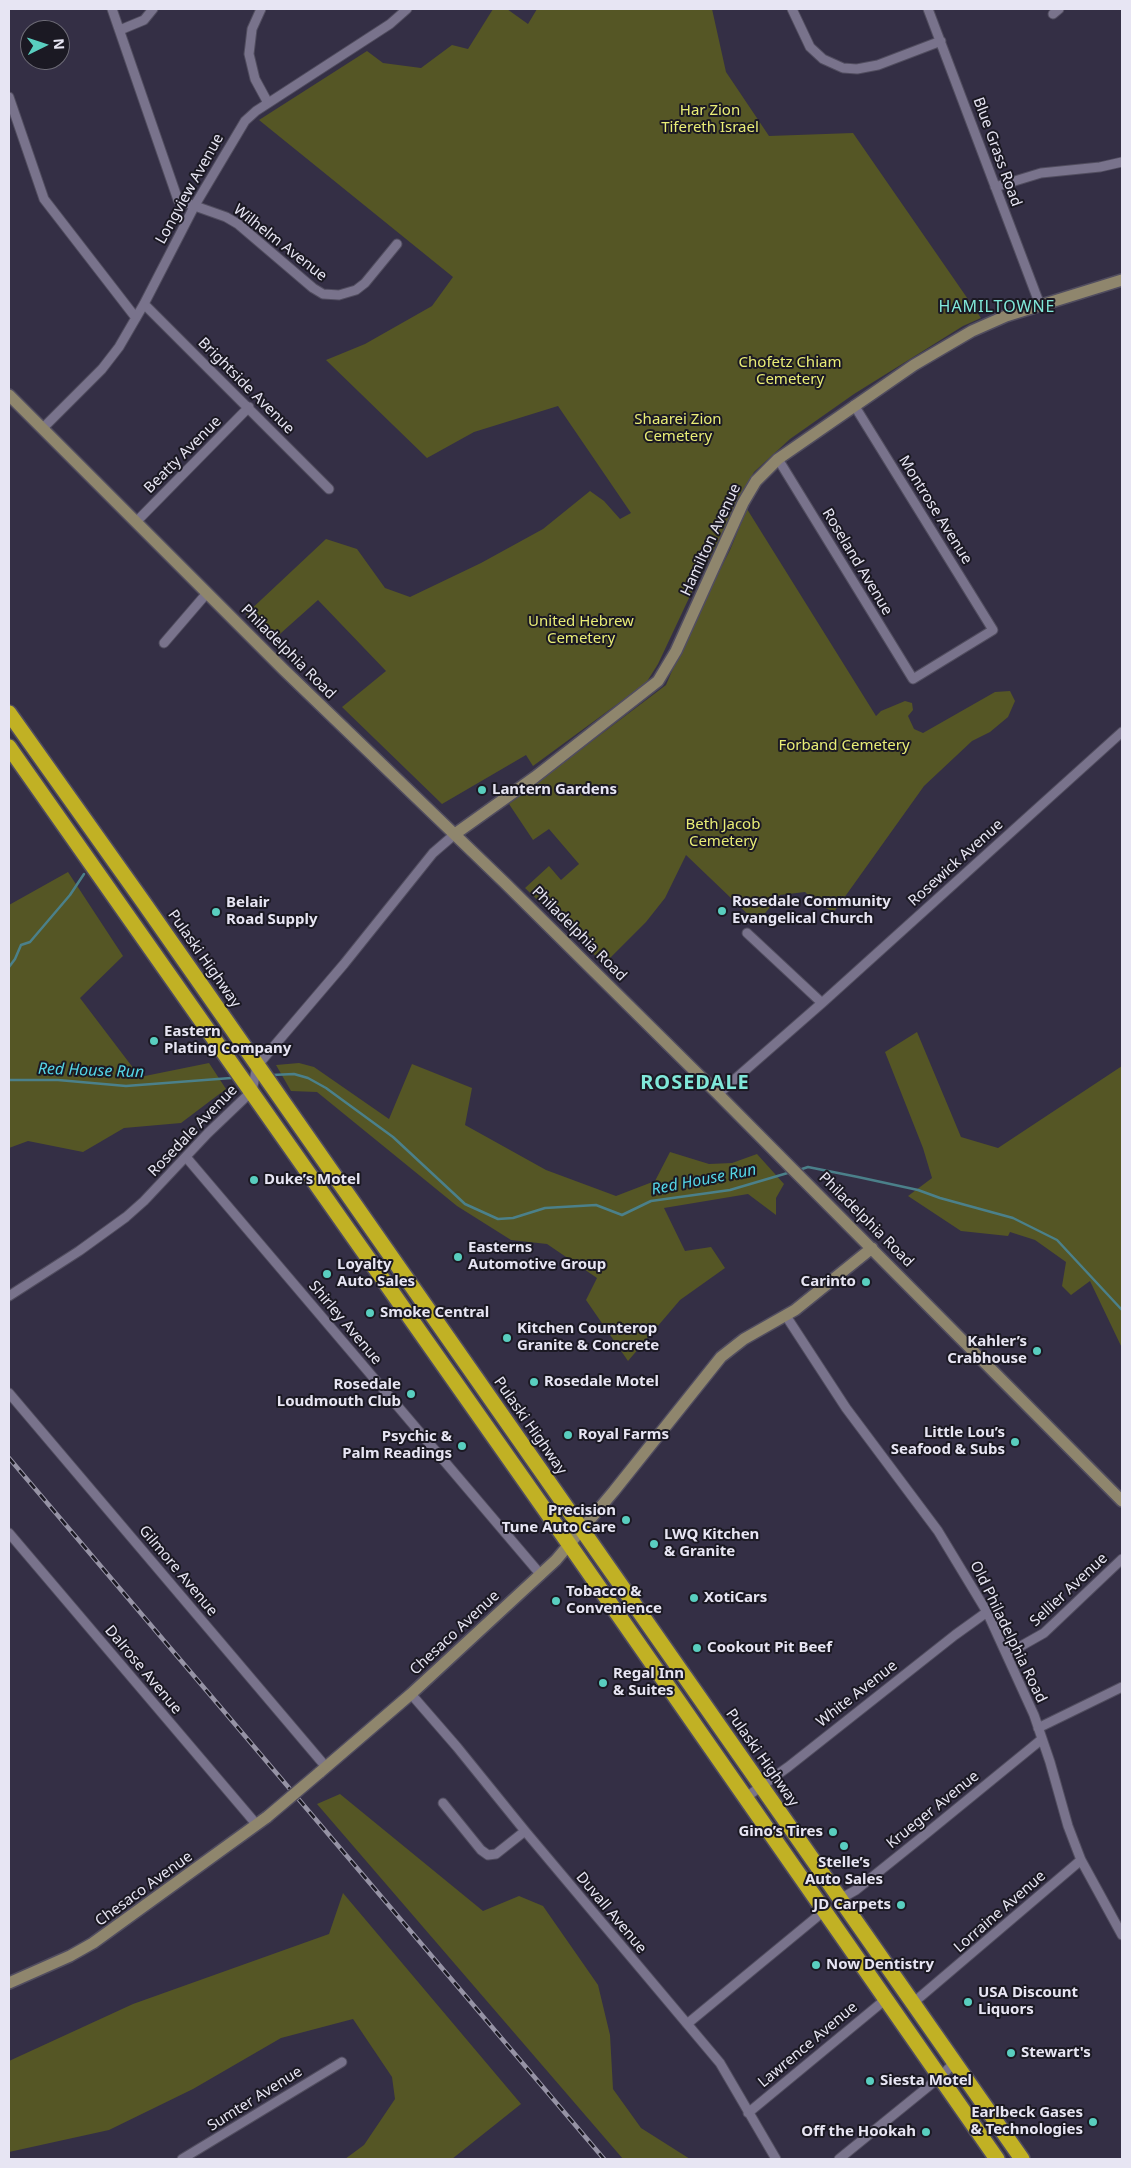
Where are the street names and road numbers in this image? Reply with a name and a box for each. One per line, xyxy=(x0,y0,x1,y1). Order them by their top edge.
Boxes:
street label: Blue Grass Road xyxy=(969,95,1025,209)
street label: Longview Avenue xyxy=(152,131,228,247)
street label: Wilhelm Avenue xyxy=(230,201,330,285)
street label: Brightside Avenue xyxy=(194,334,298,438)
street label: Beatty Avenue xyxy=(141,413,225,497)
street label: Montrose Avenue xyxy=(894,452,976,568)
street label: Hamilton Avenue xyxy=(677,481,745,599)
street label: Roseland Avenue xyxy=(818,505,896,619)
street label: Philadelphia Road xyxy=(237,601,339,703)
street label: Rosewick Avenue xyxy=(905,816,1007,910)
street label: Philadelphia Road xyxy=(528,883,630,985)
street label: Pulaski Highway xyxy=(164,907,244,1011)
street label: Rosedale Avenue xyxy=(145,1081,241,1181)
street label: Philadelphia Road xyxy=(815,1169,917,1271)
street label: Shirley Avenue xyxy=(305,1277,385,1369)
street label: Pulaski Highway xyxy=(490,1374,570,1478)
street label: Gilmore Avenue xyxy=(135,1522,221,1620)
street label: Sellier Avenue xyxy=(1026,1549,1112,1631)
street label: Old Philadelphia Road xyxy=(966,1558,1050,1706)
street label: Chesaco Avenue xyxy=(407,1587,503,1679)
street label: Dalrose Avenue xyxy=(101,1622,185,1718)
street label: White Avenue xyxy=(813,1657,901,1731)
street label: Pulaski Highway xyxy=(722,1706,802,1810)
street label: Krueger Avenue xyxy=(883,1767,983,1853)
street label: Chesaco Avenue xyxy=(92,1848,196,1930)
street label: Lorraine Avenue xyxy=(950,1867,1050,1957)
street label: Duvall Avenue xyxy=(572,1869,650,1957)
street label: Lawrence Avenue xyxy=(755,1998,861,2092)
street label: Sumter Avenue xyxy=(204,2063,306,2135)

